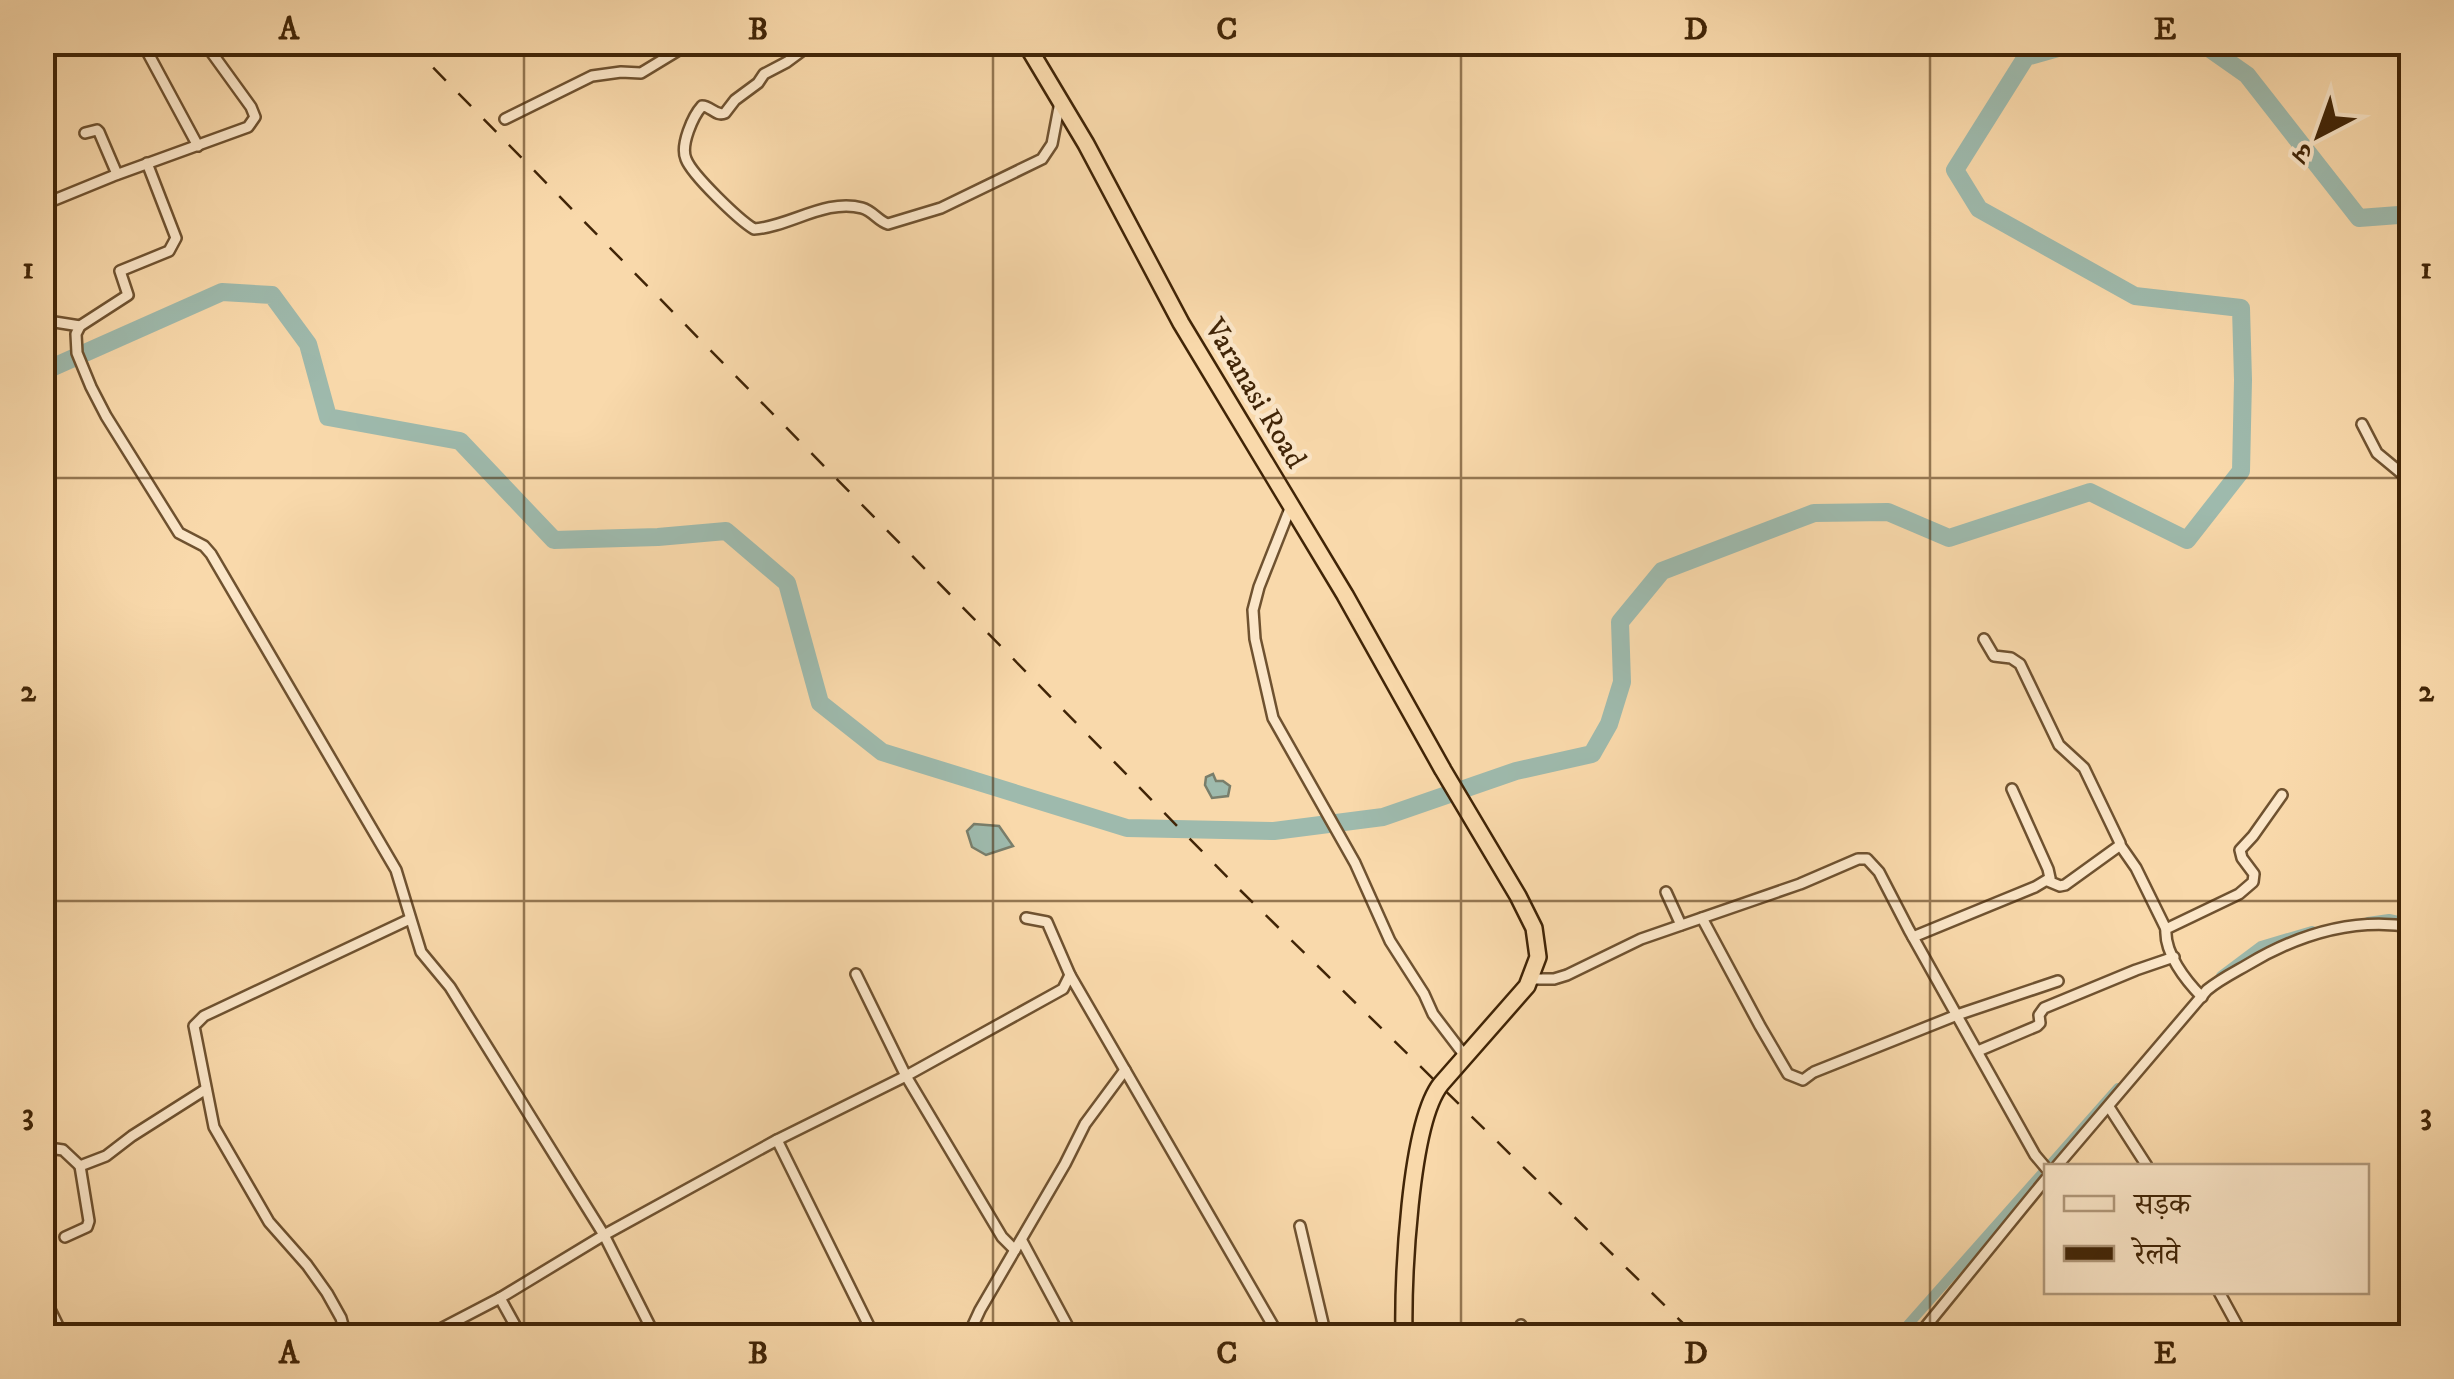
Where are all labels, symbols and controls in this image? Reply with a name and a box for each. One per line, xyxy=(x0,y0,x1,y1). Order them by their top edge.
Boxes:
text: A xyxy=(278,10,301,50)
text: B xyxy=(748,10,768,50)
text: C xyxy=(1216,10,1238,50)
text: D xyxy=(1684,10,1708,50)
text: E xyxy=(2154,10,2177,50)
north arrow xyxy=(2269,85,2369,185)
text: उ xyxy=(2285,134,2322,172)
text: 1 xyxy=(22,249,34,289)
text: 1 xyxy=(2420,249,2432,289)
street label: Varanasi Road xyxy=(1195,311,1314,476)
text: 2 xyxy=(20,672,36,712)
text: 2 xyxy=(2418,672,2434,712)
text: 3 xyxy=(22,1095,34,1135)
text: 3 xyxy=(2420,1095,2432,1135)
legend xyxy=(2044,1164,2369,1294)
text: सड़क xyxy=(2132,1187,2192,1224)
text: रेलवे xyxy=(2131,1237,2182,1274)
text: A xyxy=(278,1334,301,1374)
text: B xyxy=(748,1334,768,1374)
text: C xyxy=(1216,1334,1238,1374)
text: D xyxy=(1684,1334,1708,1374)
text: E xyxy=(2154,1334,2177,1374)

